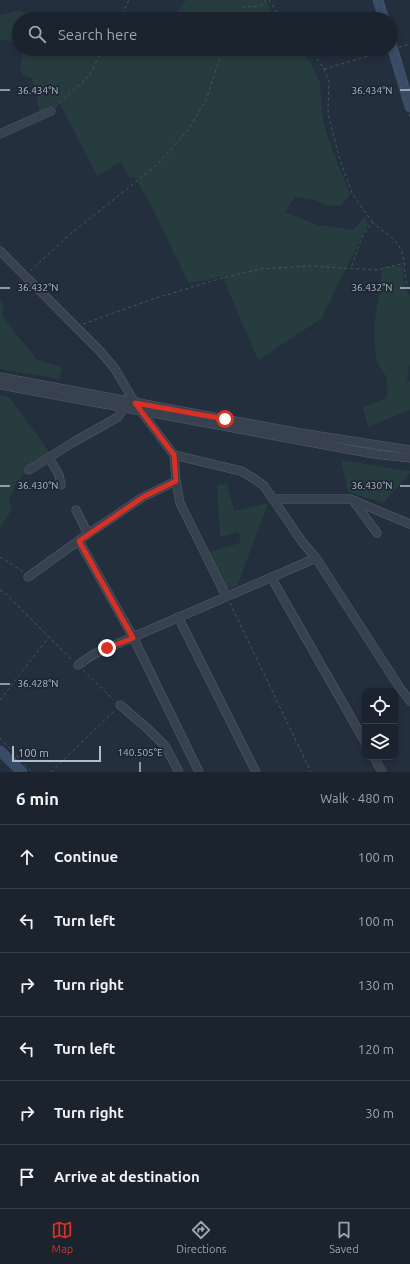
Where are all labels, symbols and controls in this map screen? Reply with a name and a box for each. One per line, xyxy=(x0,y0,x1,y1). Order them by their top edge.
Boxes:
search box xyxy=(12,12,398,56)
icon: search xyxy=(26,23,48,45)
text: Search here xyxy=(58,26,137,43)
text: 36.434°N xyxy=(17,85,59,96)
text: 36.434°N xyxy=(351,85,393,96)
text: 36.432°N xyxy=(17,282,59,293)
text: 36.432°N xyxy=(351,282,393,293)
route start xyxy=(216,410,234,428)
text: 36.430°N xyxy=(17,480,59,491)
text: 36.430°N xyxy=(351,480,393,491)
route end xyxy=(98,639,116,657)
text: 36.428°N xyxy=(17,678,59,689)
map controls xyxy=(362,688,398,760)
button: locate xyxy=(362,688,398,724)
button: layers xyxy=(362,724,398,760)
scale bar xyxy=(12,744,101,763)
text: 100 m xyxy=(18,747,49,759)
text: 140.505°E xyxy=(117,747,163,758)
text: 6 min xyxy=(16,789,59,808)
text: Walk · 480 m xyxy=(320,791,394,805)
icon: ahead xyxy=(16,846,38,868)
text: Continue xyxy=(54,848,118,865)
text: 100 m xyxy=(358,850,394,864)
icon: left xyxy=(16,910,38,932)
text: Turn left xyxy=(54,912,115,929)
text: 100 m xyxy=(358,914,394,928)
icon: right xyxy=(16,974,38,996)
text: Turn right xyxy=(54,976,124,993)
text: 130 m xyxy=(358,978,394,992)
icon: left xyxy=(16,1038,38,1060)
text: Turn left xyxy=(54,1040,115,1057)
text: 120 m xyxy=(358,1042,394,1056)
icon: right xyxy=(16,1102,38,1124)
text: Turn right xyxy=(54,1104,124,1121)
text: 30 m xyxy=(365,1106,394,1120)
icon: arrive xyxy=(16,1166,38,1188)
text: Arrive at destination xyxy=(54,1168,200,1185)
tab: Map xyxy=(51,1219,73,1255)
tab: Directions xyxy=(176,1219,227,1255)
tab: Saved xyxy=(329,1219,359,1255)

